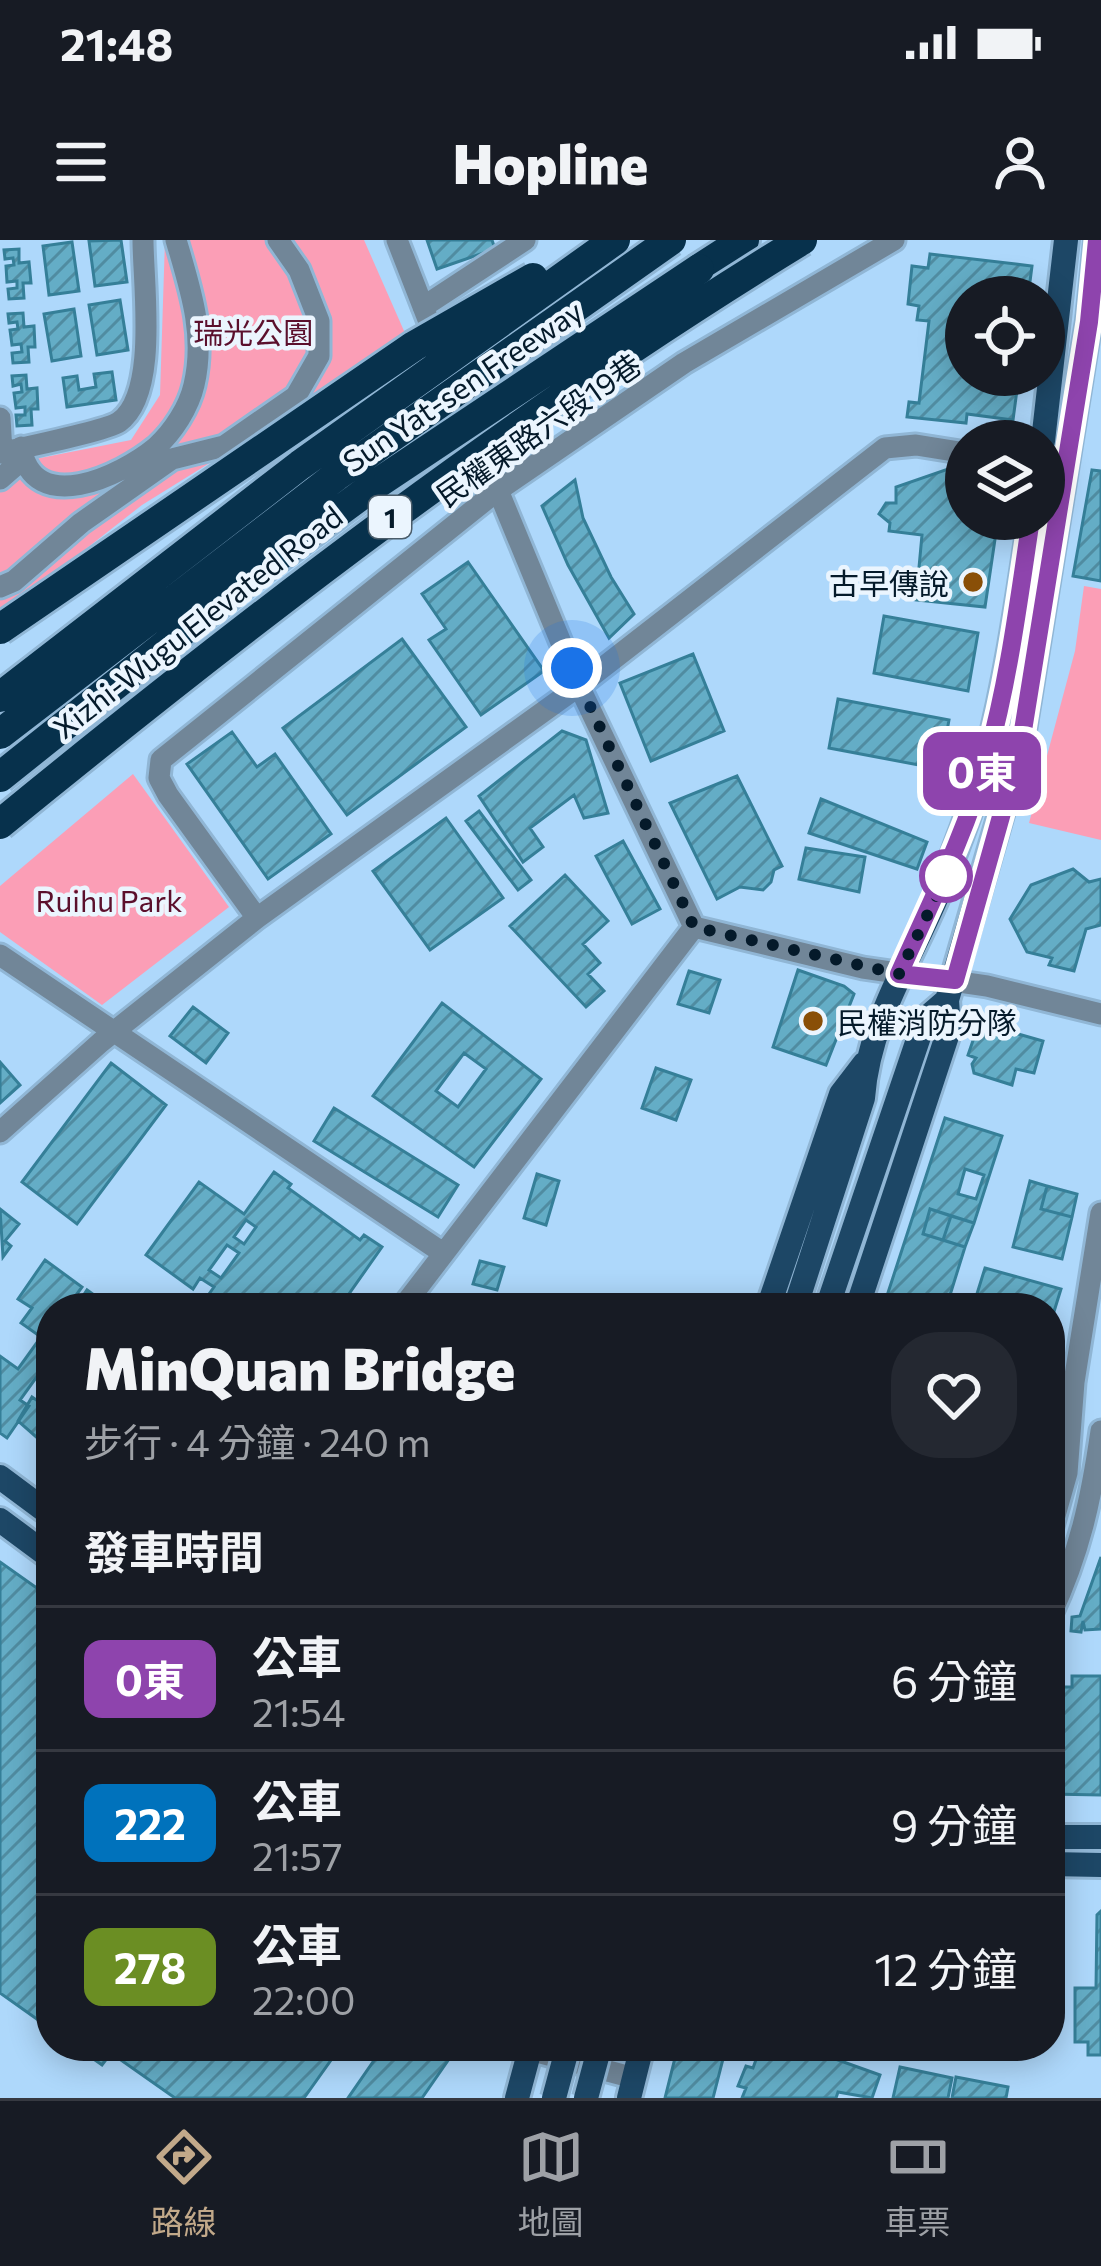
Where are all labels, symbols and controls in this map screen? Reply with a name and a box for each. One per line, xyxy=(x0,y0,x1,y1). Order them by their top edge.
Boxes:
text: 21:48 xyxy=(60,15,173,70)
icon: menu xyxy=(48,129,114,195)
text: Hopline xyxy=(453,129,648,195)
icon: person xyxy=(987,129,1053,195)
map controls xyxy=(945,276,1065,540)
button: locate xyxy=(945,276,1065,396)
street label: Sun Yat-sen Freeway xyxy=(335,291,589,479)
park label: 瑞光公園 xyxy=(193,313,313,350)
street label: 民權東路六段19巷 xyxy=(429,345,647,513)
button: layers xyxy=(945,420,1065,540)
road number: 1 xyxy=(369,496,411,538)
street label: Xizhi-Wugu Elevated Road xyxy=(45,497,349,745)
place label: 古早傳說 xyxy=(829,564,949,601)
marker: 古早傳說 xyxy=(960,569,986,595)
your location xyxy=(542,638,602,698)
line badge: 0東 xyxy=(928,732,1036,810)
text: 0東 xyxy=(947,745,1017,797)
unlabelled marker xyxy=(921,851,971,901)
park label: Ruihu Park xyxy=(36,881,182,918)
place label: 民權消防分隊 xyxy=(837,1003,1017,1040)
marker: 民權消防分隊 xyxy=(800,1008,826,1034)
text: MinQuan Bridge xyxy=(84,1332,515,1402)
button: heart xyxy=(891,1332,1017,1458)
text: 步行 · 4 分鐘 · 240 m xyxy=(84,1417,430,1465)
text: 發車時間 xyxy=(84,1523,264,1578)
text: 公車 xyxy=(252,1628,342,1683)
text: 6 分鐘 xyxy=(891,1652,1017,1707)
text: 0東 xyxy=(115,1653,185,1705)
text: 21:54 xyxy=(252,1687,345,1735)
text: 公車 xyxy=(252,1772,342,1827)
text: 9 分鐘 xyxy=(891,1796,1017,1851)
text: 222 xyxy=(114,1797,186,1849)
text: 21:57 xyxy=(252,1831,343,1879)
text: 公車 xyxy=(252,1916,342,1971)
text: 12 分鐘 xyxy=(874,1940,1017,1995)
text: 278 xyxy=(114,1941,186,1993)
text: 22:00 xyxy=(252,1975,355,2023)
tab: 路線 xyxy=(151,2124,217,2244)
tab: 地圖 xyxy=(518,2124,584,2244)
tab: 車票 xyxy=(885,2124,951,2244)

